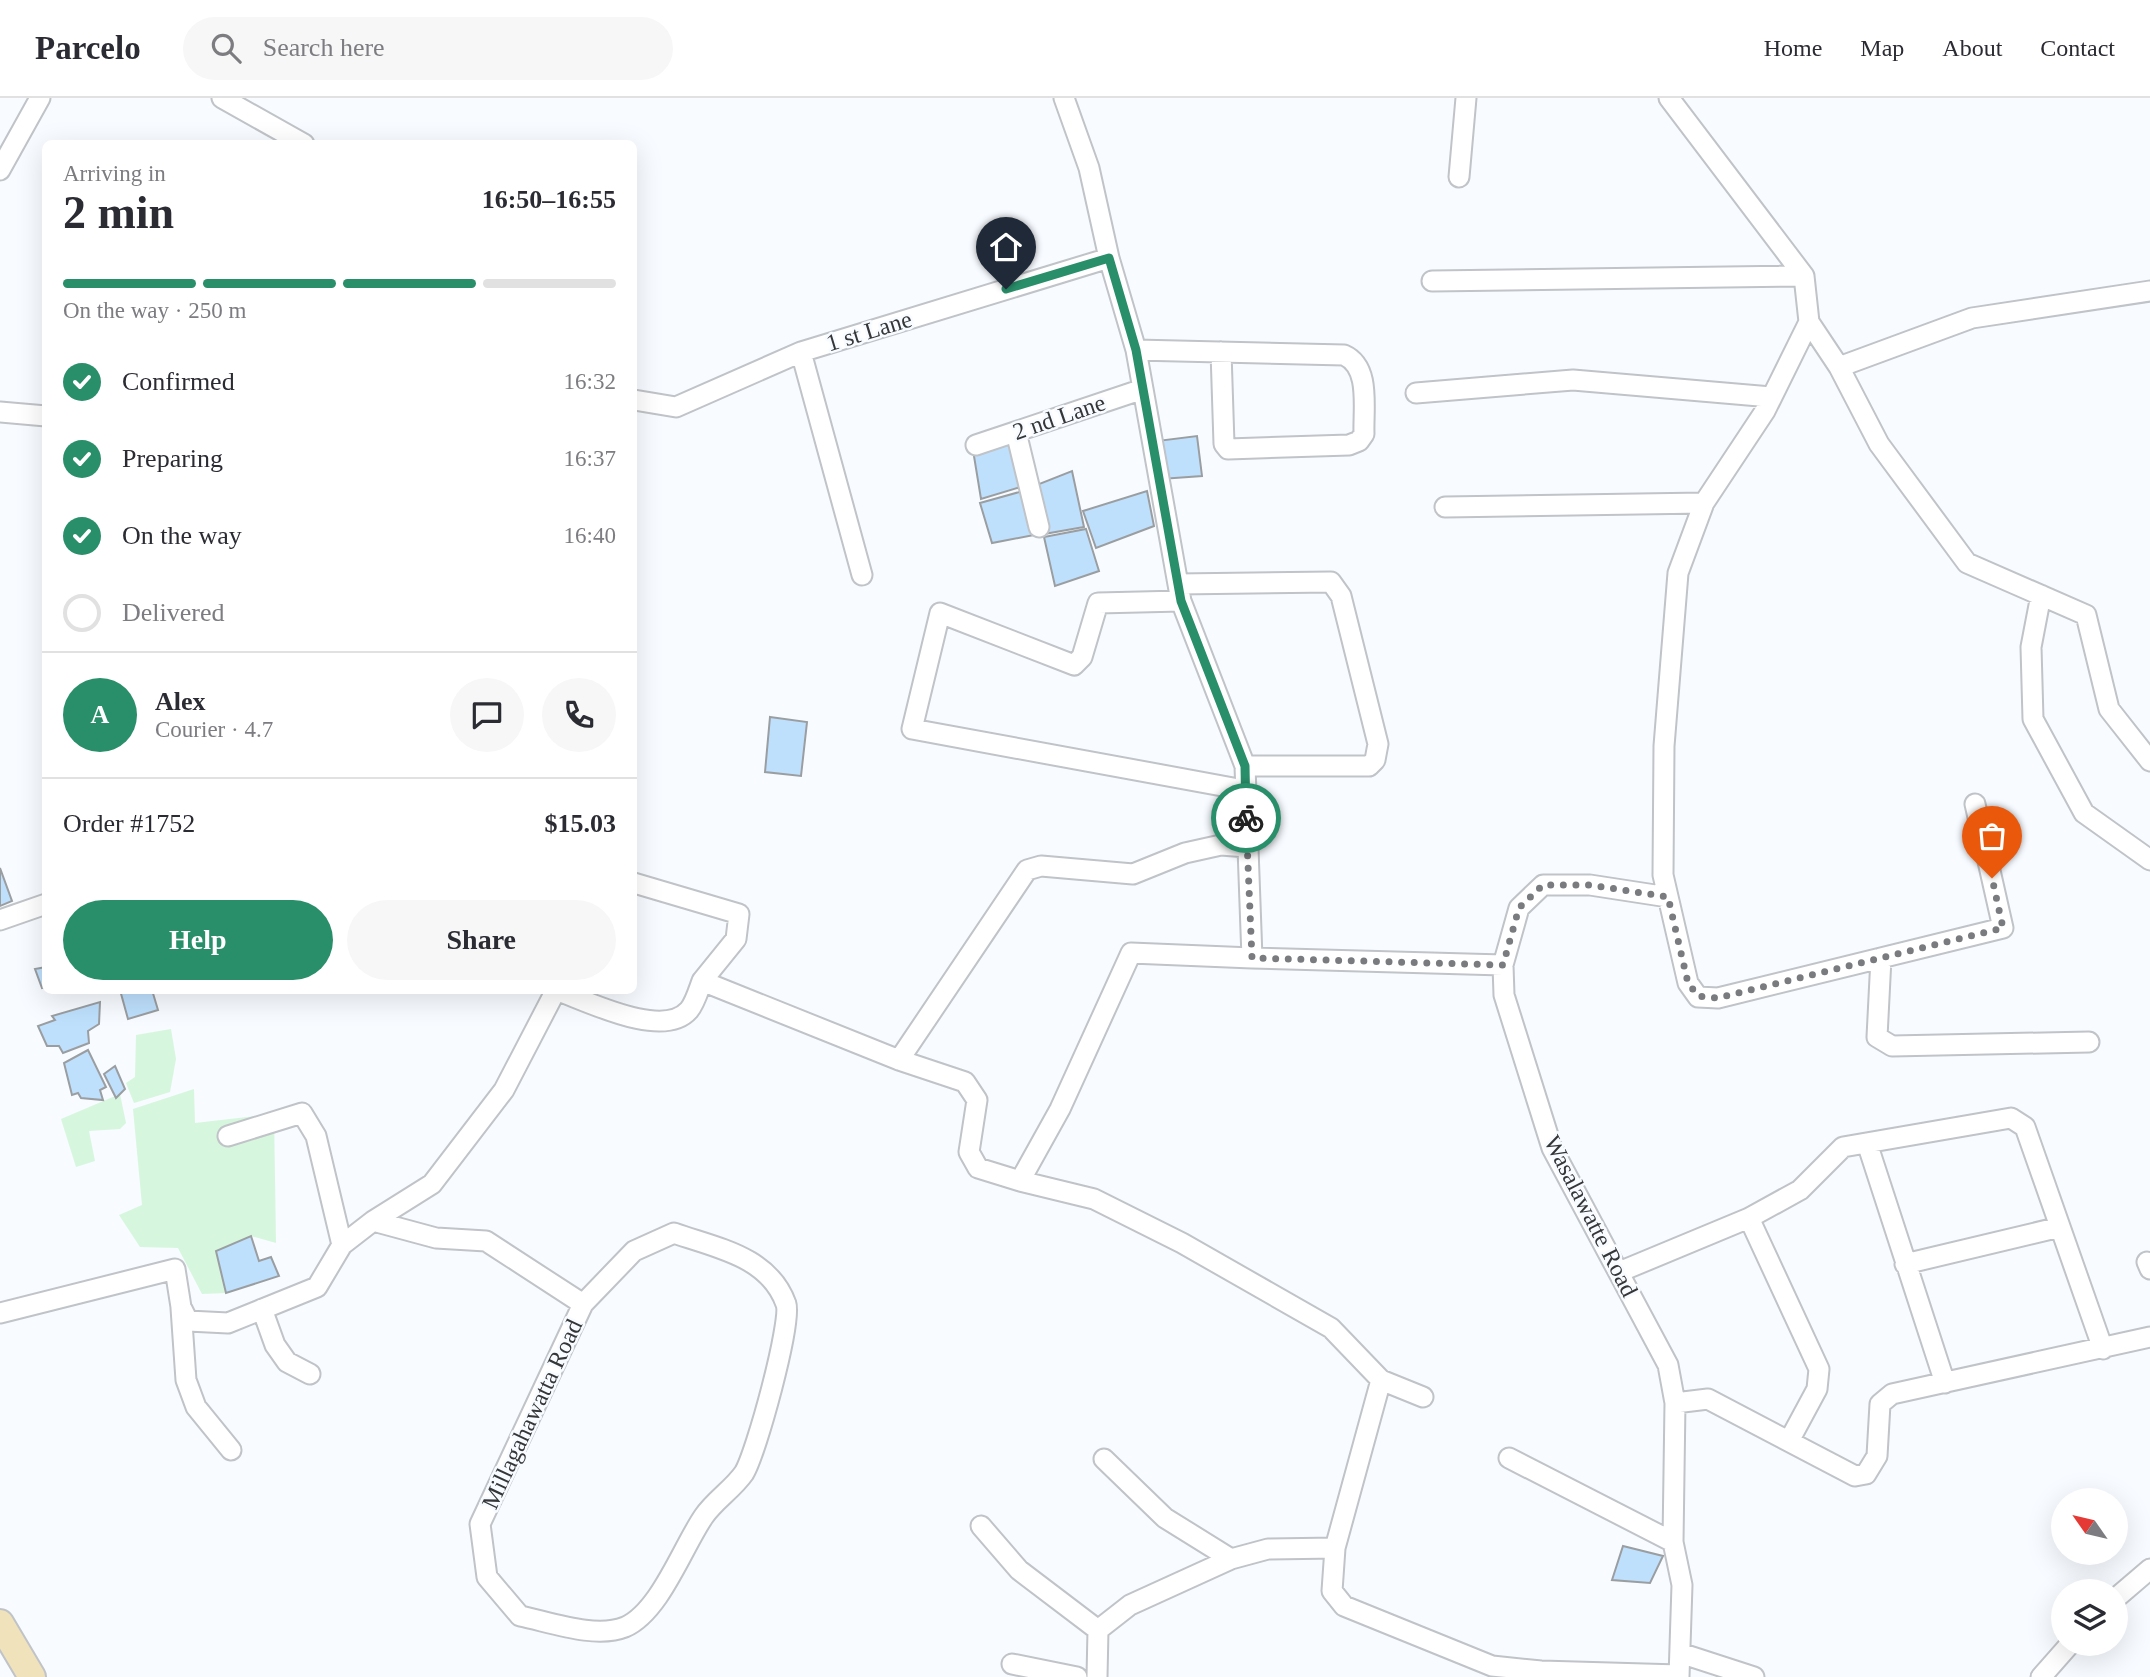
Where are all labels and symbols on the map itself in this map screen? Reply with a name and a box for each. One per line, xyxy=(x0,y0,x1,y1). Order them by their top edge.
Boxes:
pin xyxy=(976,217,1036,289)
street label: 1 st Lane xyxy=(823,306,915,356)
street label: 2 nd Lane xyxy=(1009,389,1109,445)
courier xyxy=(1211,783,1281,853)
pin xyxy=(1962,806,2022,878)
street label: Wasalawatte Road xyxy=(1539,1131,1643,1301)
street label: Millagahawatta Road xyxy=(477,1315,587,1513)
north arrow xyxy=(2051,1488,2128,1564)

